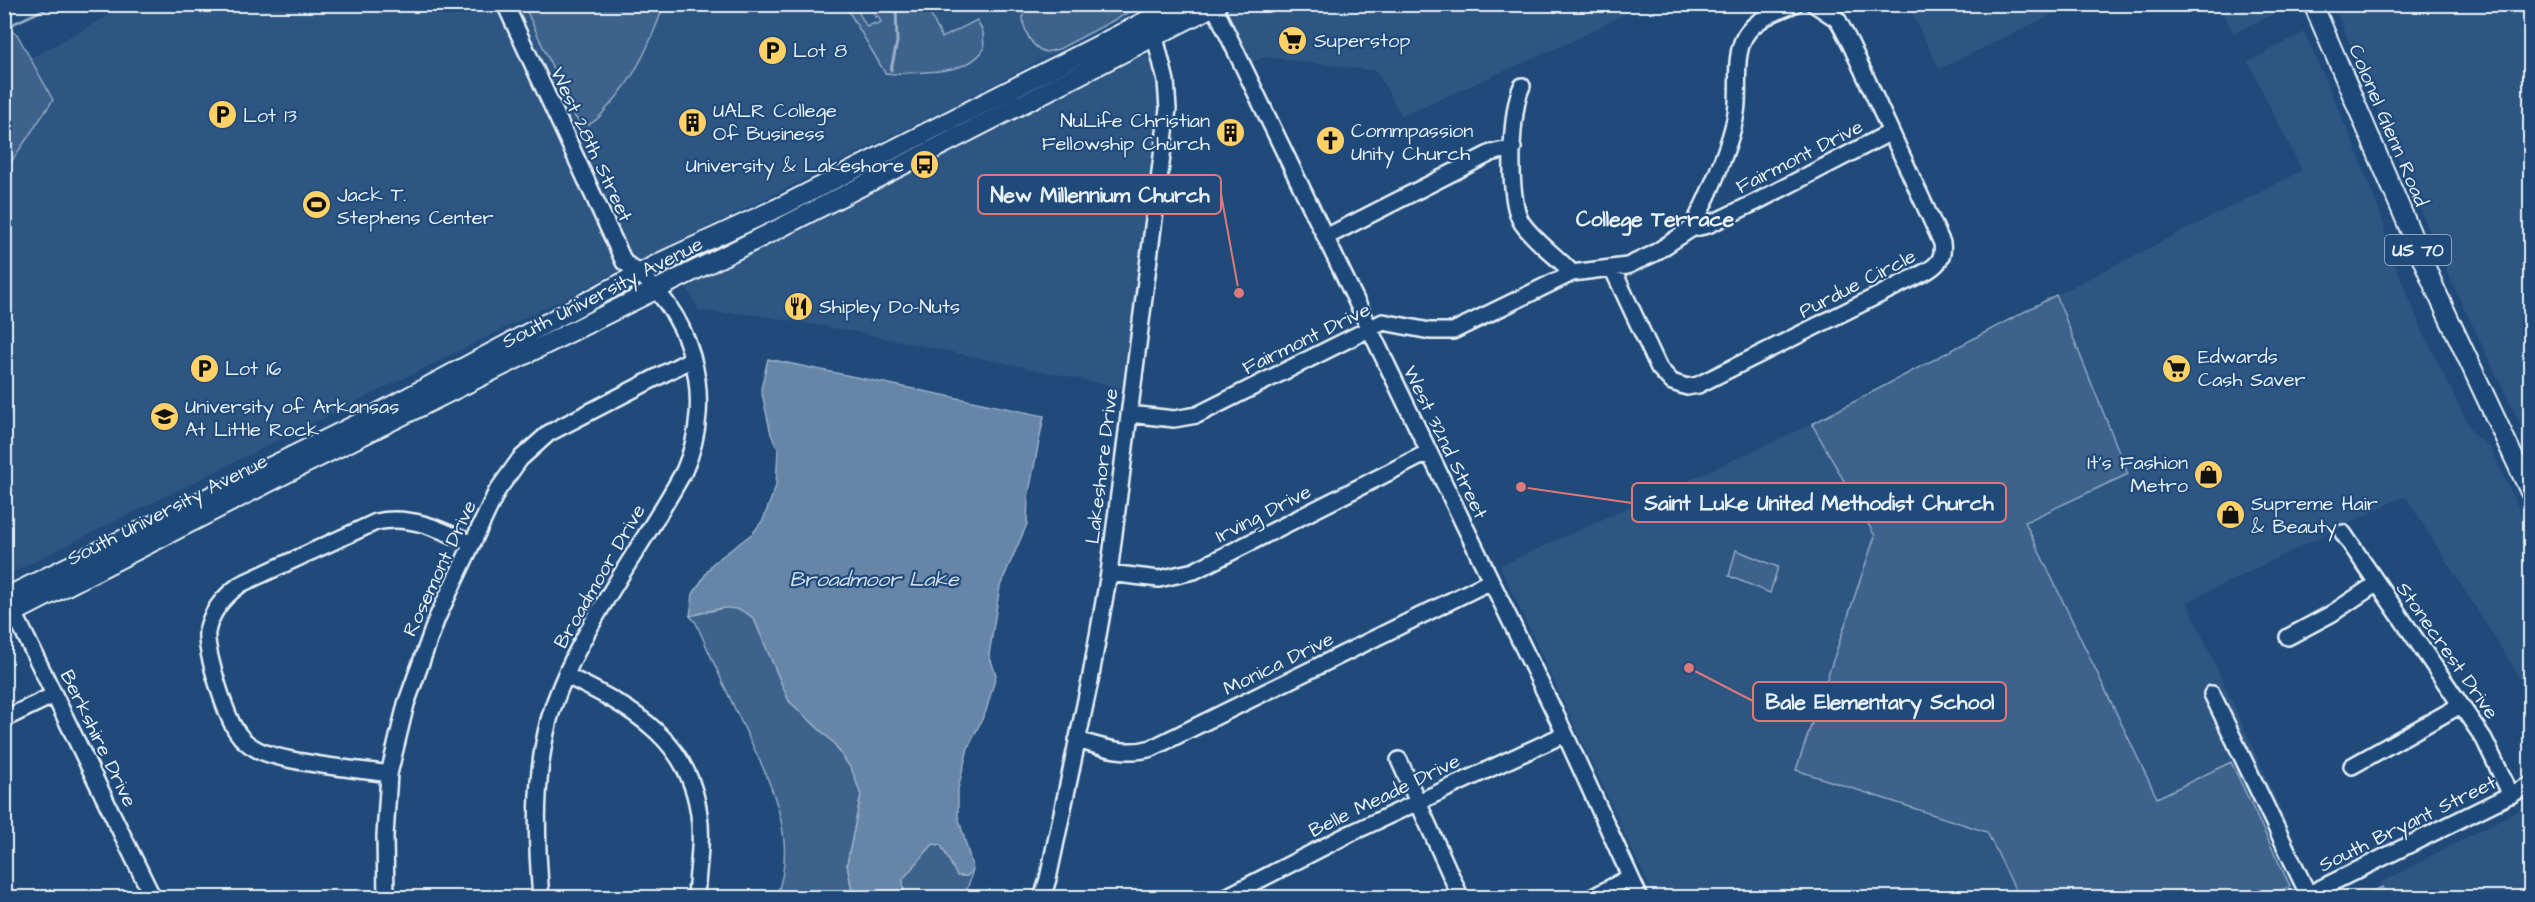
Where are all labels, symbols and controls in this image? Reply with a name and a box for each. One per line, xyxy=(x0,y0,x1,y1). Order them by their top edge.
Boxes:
supermarket icon: Superstop xyxy=(1277,24,1309,56)
place label: Superstop xyxy=(1314,27,1411,55)
parking icon: Lot 8 xyxy=(756,34,788,66)
place label: Lot 8 xyxy=(793,37,847,65)
street label: Colonel Glenn Road xyxy=(2341,40,2435,211)
street label: West 28th Street xyxy=(543,62,639,226)
place label: UALR College Of Business xyxy=(713,97,837,148)
parking icon: Lot 13 xyxy=(206,99,238,131)
place label: Lot 13 xyxy=(243,102,297,130)
building icon: UALR College Of Business xyxy=(676,106,708,138)
place label: NuLife Christian Fellowship Church xyxy=(1042,107,1210,158)
street label: Fairmont Drive xyxy=(1731,113,1868,201)
building icon: NuLife Christian Fellowship Church xyxy=(1215,116,1247,148)
place label: Commpassion Unity Church xyxy=(1351,117,1473,169)
church icon: Commpassion Unity Church xyxy=(1314,125,1346,157)
bus stop icon: University & Lakeshore xyxy=(909,149,941,181)
place label: University & Lakeshore xyxy=(686,152,904,181)
callout: New Millennium Church xyxy=(978,175,1221,214)
place label: Jack T. Stephens Center xyxy=(337,181,494,232)
text: New Millennium Church xyxy=(990,181,1210,210)
sports icon: Jack T. Stephens Center xyxy=(300,189,332,221)
district label: College Terrace xyxy=(1576,205,1735,236)
street label: South University Avenue xyxy=(497,230,708,357)
road number: US 70 xyxy=(2385,235,2451,265)
street label: Purdue Circle xyxy=(1794,242,1921,325)
restaurant icon: Shipley Do-Nuts xyxy=(782,290,814,322)
place label: Shipley Do-Nuts xyxy=(819,293,960,322)
street label: Fairmont Drive xyxy=(1238,296,1375,382)
place label: Edwards Cash Saver xyxy=(2198,343,2306,394)
parking icon: Lot 16 xyxy=(188,352,220,384)
supermarket icon: Edwards Cash Saver xyxy=(2161,352,2193,384)
place label: Lot 16 xyxy=(225,355,282,383)
street label: West 32nd Street xyxy=(1396,361,1494,524)
street label: Lakeshore Drive xyxy=(1079,387,1125,545)
place label: University of Arkansas At Little Rock xyxy=(185,393,399,444)
school or university icon: University of Arkansas At Little Rock xyxy=(148,401,180,433)
street label: South University Avenue xyxy=(62,447,273,574)
place label: It's Fashion Metro xyxy=(2087,449,2188,500)
shop icon: It's Fashion Metro xyxy=(2193,458,2225,490)
street label: Irving Drive xyxy=(1211,478,1317,551)
callout: Saint Luke United Methodist Church xyxy=(1632,483,2006,522)
text: Saint Luke United Methodist Church xyxy=(1643,489,1994,518)
place label: Supreme Hair & Beauty xyxy=(2251,490,2378,542)
street label: Rosemont Drive xyxy=(396,496,484,641)
street label: Broadmoor Drive xyxy=(547,499,653,654)
shop icon: Supreme Hair & Beauty xyxy=(2214,499,2246,531)
water label: Broadmoor Lake xyxy=(789,565,960,594)
street label: Stonecrest Drive xyxy=(2389,576,2505,725)
street label: Monica Drive xyxy=(1218,625,1339,703)
street label: Berkshire Drive xyxy=(53,665,144,812)
callout: Bale Elementary School xyxy=(1753,682,2006,721)
text: Bale Elementary School xyxy=(1766,688,1995,720)
street label: Belle Meade Drive xyxy=(1304,747,1465,845)
street label: South Bryant Street xyxy=(2314,769,2501,880)

